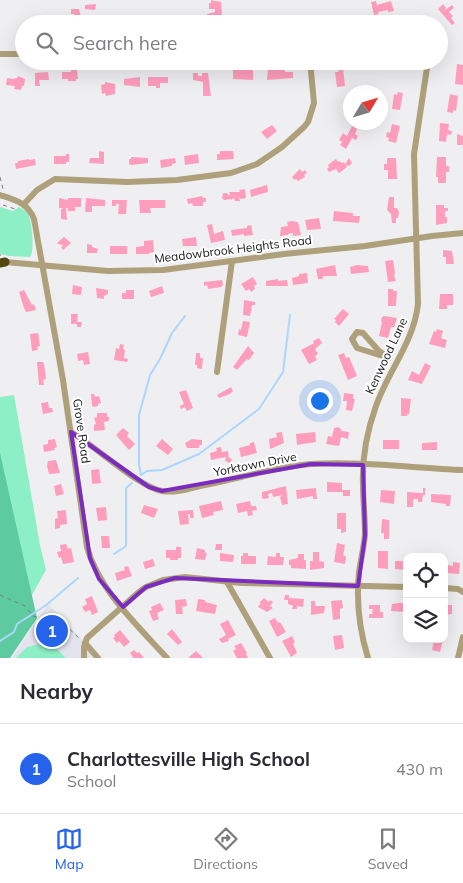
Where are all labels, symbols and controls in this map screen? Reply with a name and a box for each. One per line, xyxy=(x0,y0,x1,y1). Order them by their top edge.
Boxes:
search box xyxy=(15,15,448,70)
icon: search xyxy=(33,29,61,57)
text: Search here xyxy=(73,31,177,55)
north arrow xyxy=(343,85,388,130)
street label: Meadowbrook Heights Road xyxy=(153,232,313,266)
street label: Kenwood Lane xyxy=(362,315,410,397)
your location xyxy=(307,388,333,414)
street label: Grove Road xyxy=(70,398,94,464)
street label: Yorktown Drive xyxy=(211,449,298,480)
map controls xyxy=(403,553,448,643)
button: locate xyxy=(403,553,448,598)
button: layers xyxy=(403,598,448,643)
pin: 1 xyxy=(36,612,68,650)
text: Nearby xyxy=(20,678,93,704)
text: Charlottesville High School xyxy=(67,747,310,771)
text: 1 xyxy=(31,759,41,779)
text: 430 m xyxy=(396,759,443,779)
text: School xyxy=(67,771,116,791)
tab: Map xyxy=(55,825,84,873)
tab: Directions xyxy=(193,825,258,873)
tab: Saved xyxy=(368,825,408,873)

